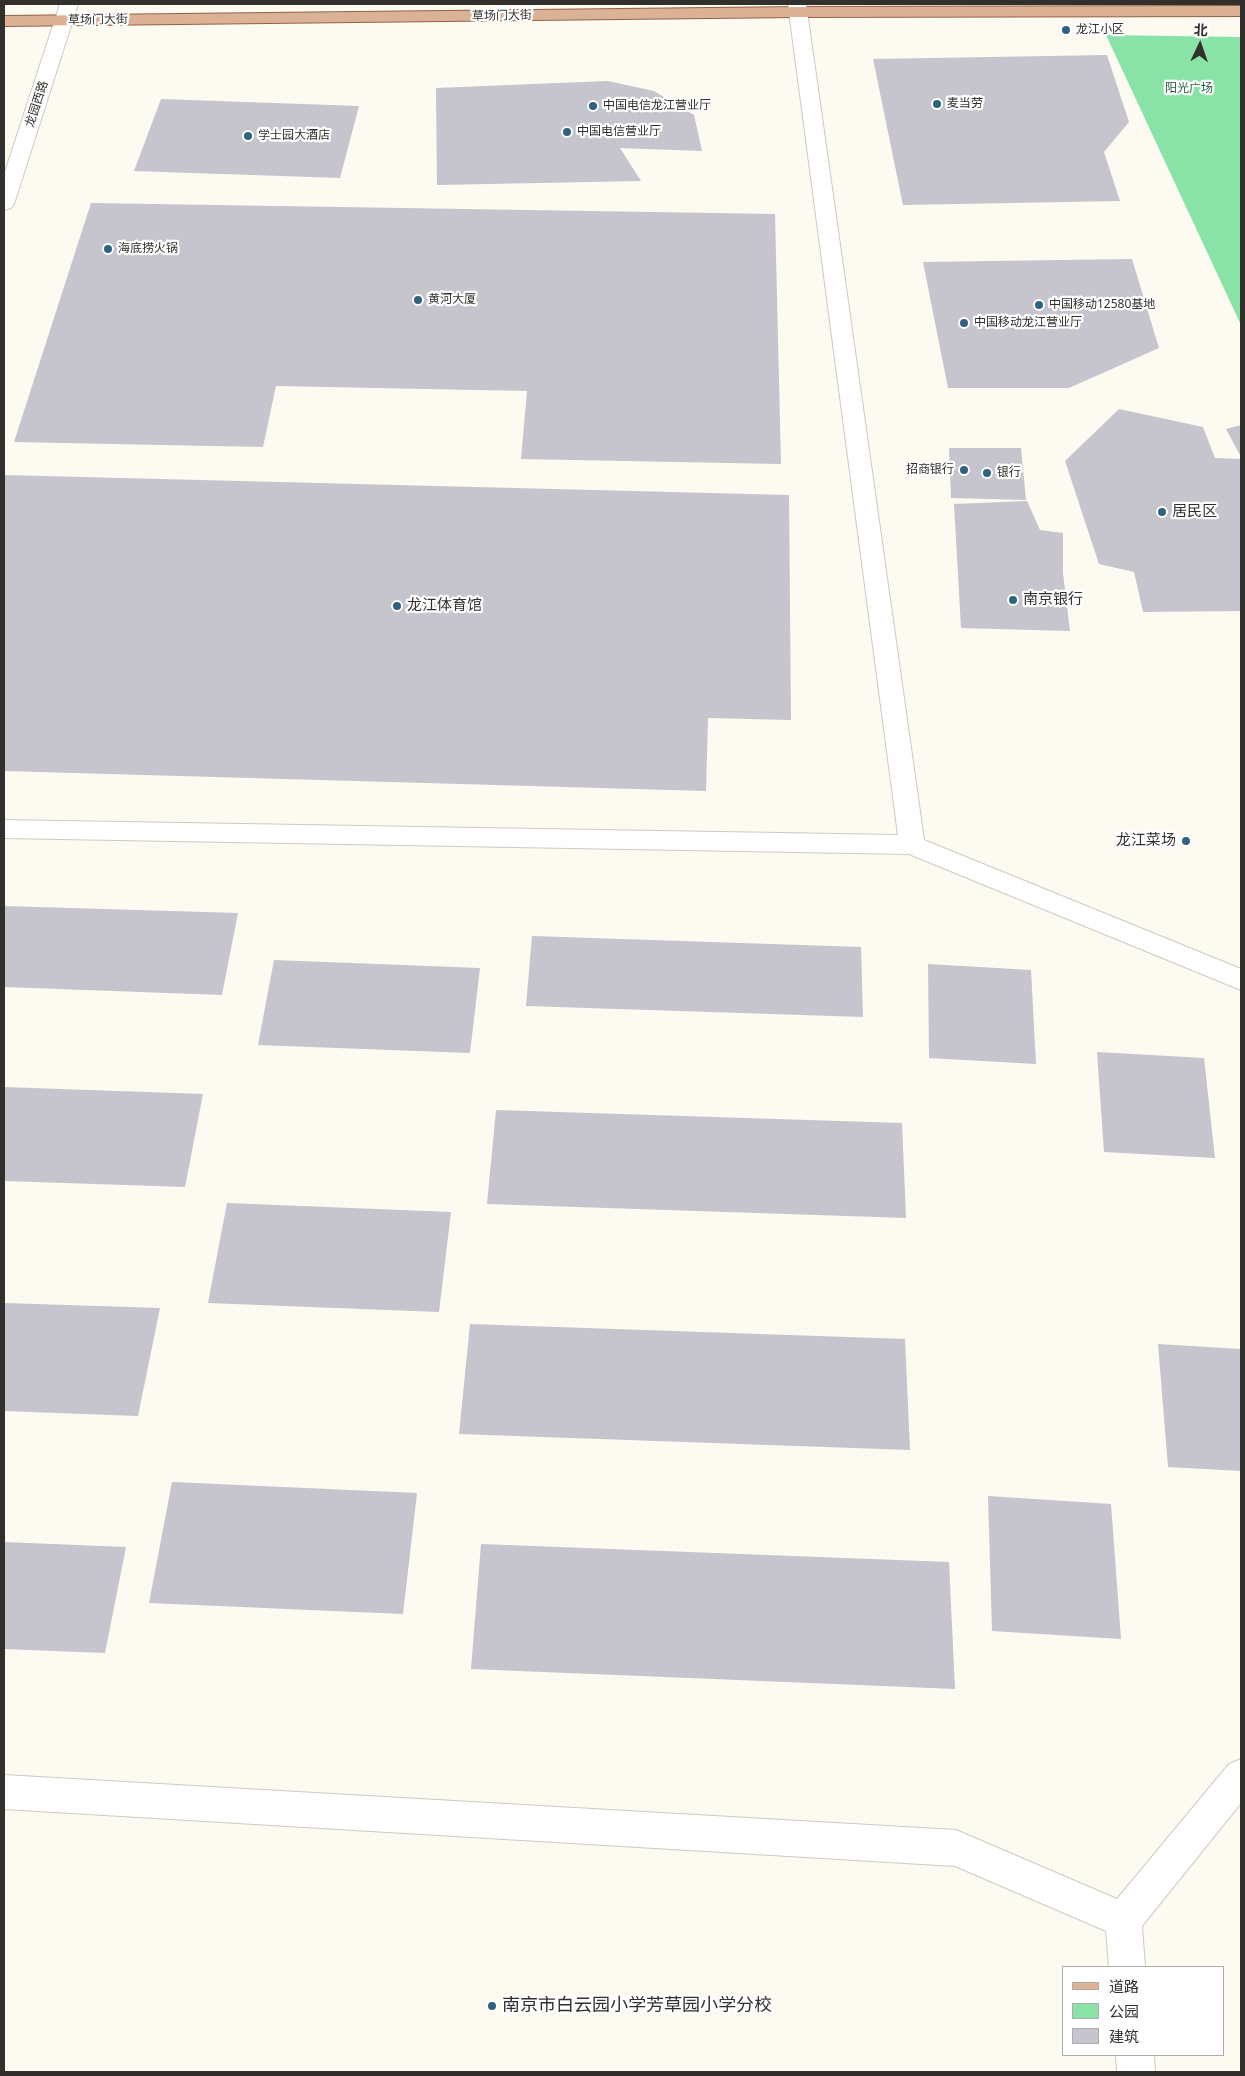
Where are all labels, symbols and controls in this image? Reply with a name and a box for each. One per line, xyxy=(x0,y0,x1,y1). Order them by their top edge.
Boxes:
street label: 草场门大街 xyxy=(472,8,532,24)
street label: 草场门大街 xyxy=(68,12,128,28)
north arrow xyxy=(1175,20,1225,70)
text: 北 xyxy=(1193,20,1208,39)
place label: 龙江小区 xyxy=(1076,23,1124,37)
marker: 龙江小区 xyxy=(1060,24,1072,36)
street label: 龙园西路 xyxy=(23,79,51,129)
park label: 阳光广场 xyxy=(1165,82,1213,96)
place label: 麦当劳 xyxy=(947,97,983,111)
marker: 麦当劳 xyxy=(931,98,943,110)
place label: 中国电信龙江营业厅 xyxy=(603,99,711,113)
marker: 中国电信龙江营业厅 xyxy=(587,100,599,112)
place label: 中国电信营业厅 xyxy=(577,125,661,139)
marker: 中国电信营业厅 xyxy=(561,126,573,138)
place label: 学士园大酒店 xyxy=(258,129,330,143)
marker: 学士园大酒店 xyxy=(242,130,254,142)
place label: 海底捞火锅 xyxy=(118,242,178,256)
marker: 海底捞火锅 xyxy=(102,243,114,255)
place label: 黄河大厦 xyxy=(428,293,476,307)
marker: 黄河大厦 xyxy=(412,294,424,306)
place label: 中国移动12580基地 xyxy=(1049,298,1155,312)
marker: 中国移动12580基地 xyxy=(1033,299,1045,311)
place label: 中国移动龙江营业厅 xyxy=(974,316,1082,330)
marker: 中国移动龙江营业厅 xyxy=(958,317,970,329)
place label: 招商银行 xyxy=(906,463,954,477)
marker: 招商银行 xyxy=(958,464,970,476)
place label: 银行 xyxy=(997,466,1021,480)
marker: 银行 xyxy=(981,467,993,479)
place label: 居民区 xyxy=(1172,503,1217,521)
marker: 居民区 xyxy=(1156,506,1168,518)
place label: 南京银行 xyxy=(1023,591,1083,609)
marker: 南京银行 xyxy=(1007,594,1019,606)
place label: 龙江体育馆 xyxy=(407,597,482,615)
marker: 龙江体育馆 xyxy=(391,600,403,612)
place label: 龙江菜场 xyxy=(1116,832,1176,850)
marker: 龙江菜场 xyxy=(1180,835,1192,847)
legend xyxy=(1062,1966,1225,2056)
text: 道路 xyxy=(1109,1976,1139,1996)
place label: 南京市白云园小学芳草园小学分校 xyxy=(502,1995,772,2017)
marker: 南京市白云园小学芳草园小学分校 xyxy=(486,2000,498,2012)
text: 公园 xyxy=(1109,2001,1139,2021)
text: 建筑 xyxy=(1109,2026,1139,2046)

